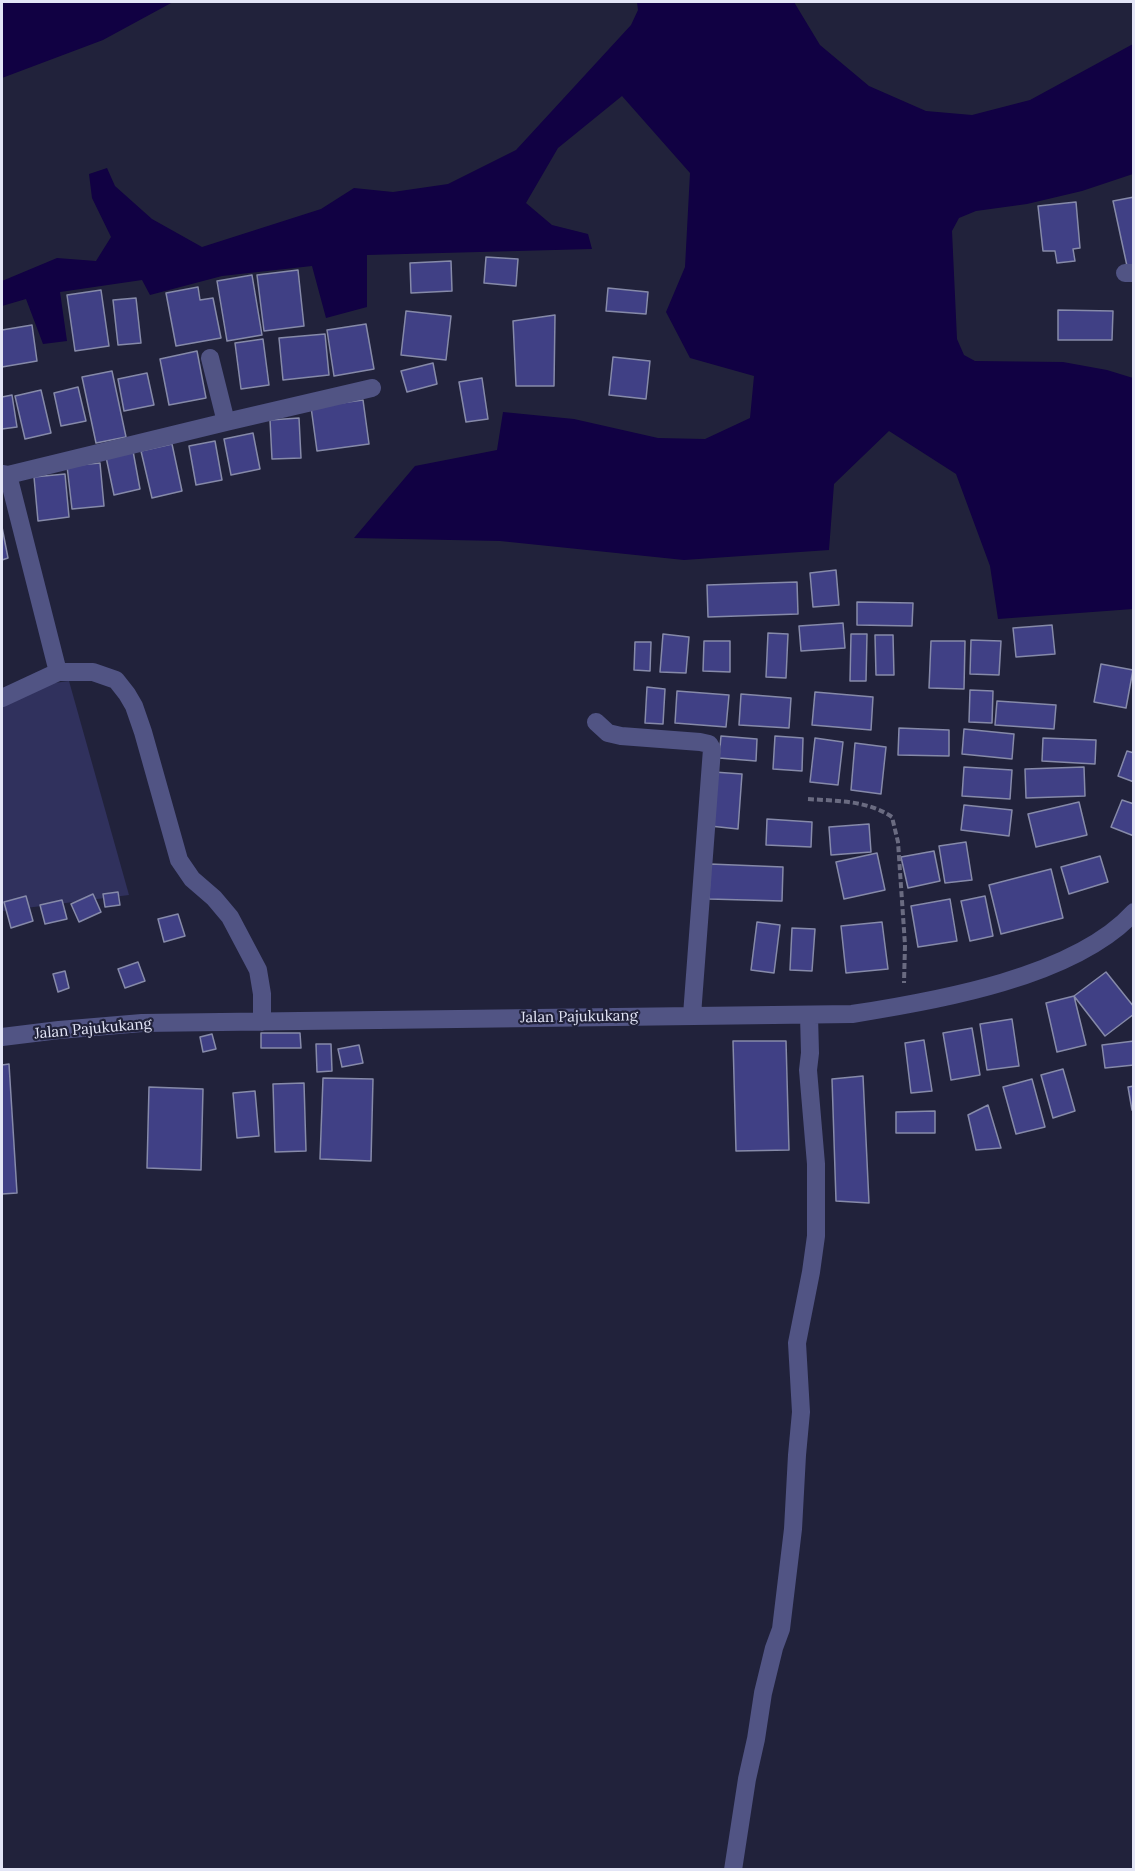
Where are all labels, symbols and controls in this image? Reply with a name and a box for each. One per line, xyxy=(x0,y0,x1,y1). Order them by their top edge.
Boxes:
street label: Jalan Pajukukang xyxy=(520,1007,638,1027)
street label: Jalan Pajukukang xyxy=(34,1015,152,1043)

